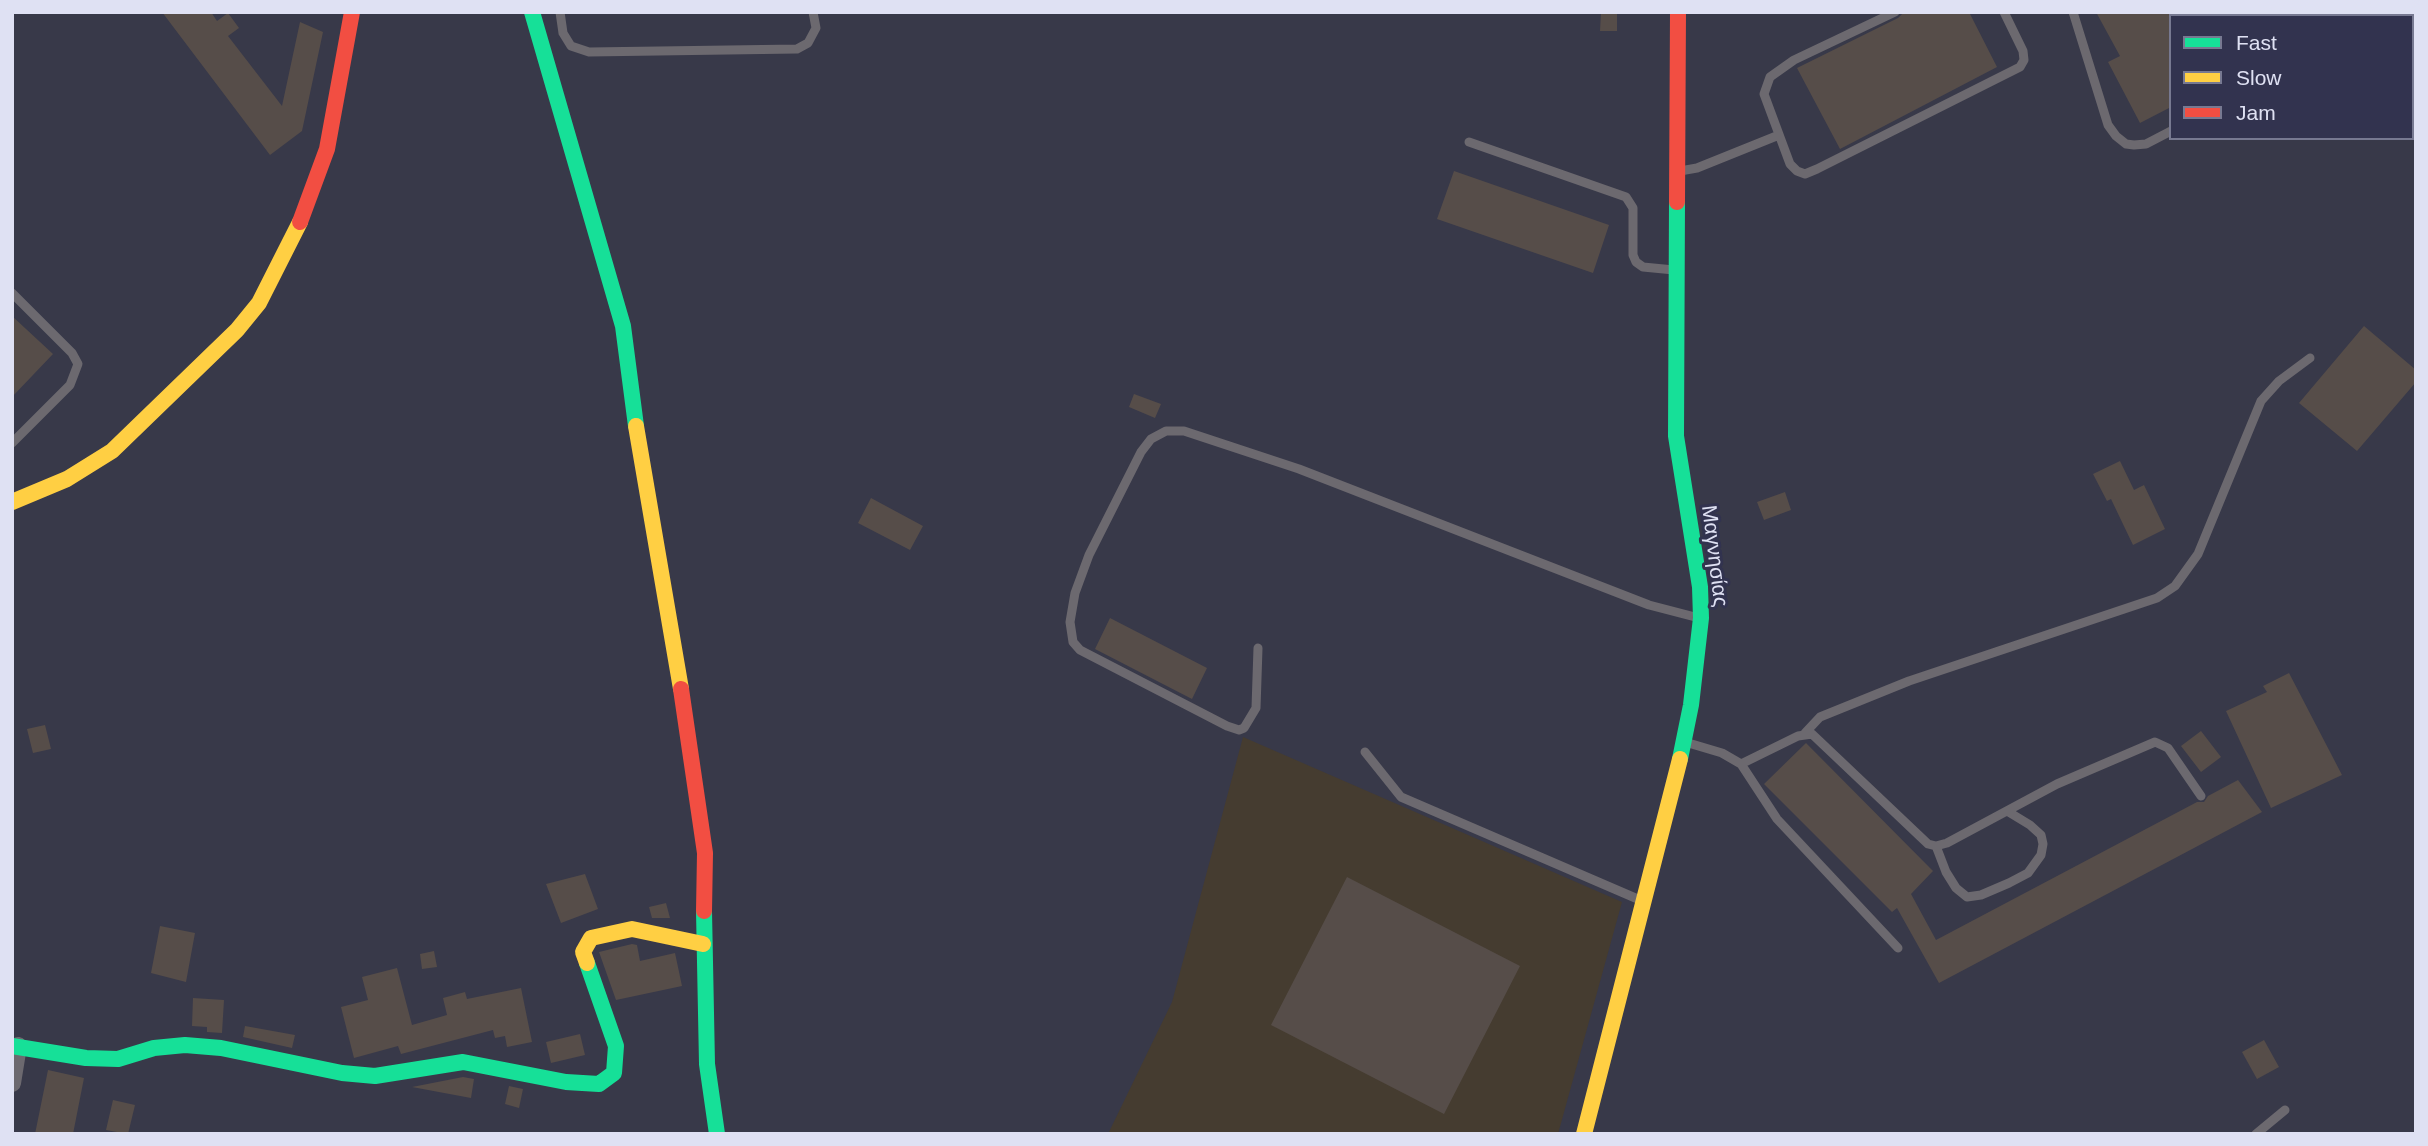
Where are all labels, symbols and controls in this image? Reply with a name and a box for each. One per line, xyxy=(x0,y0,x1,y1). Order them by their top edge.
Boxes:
legend xyxy=(2169,14,2414,140)
text: Fast xyxy=(2236,31,2277,54)
text: Slow xyxy=(2236,66,2282,89)
text: Jam xyxy=(2236,101,2276,124)
street label: Μαγνησίας xyxy=(1695,504,1733,608)

